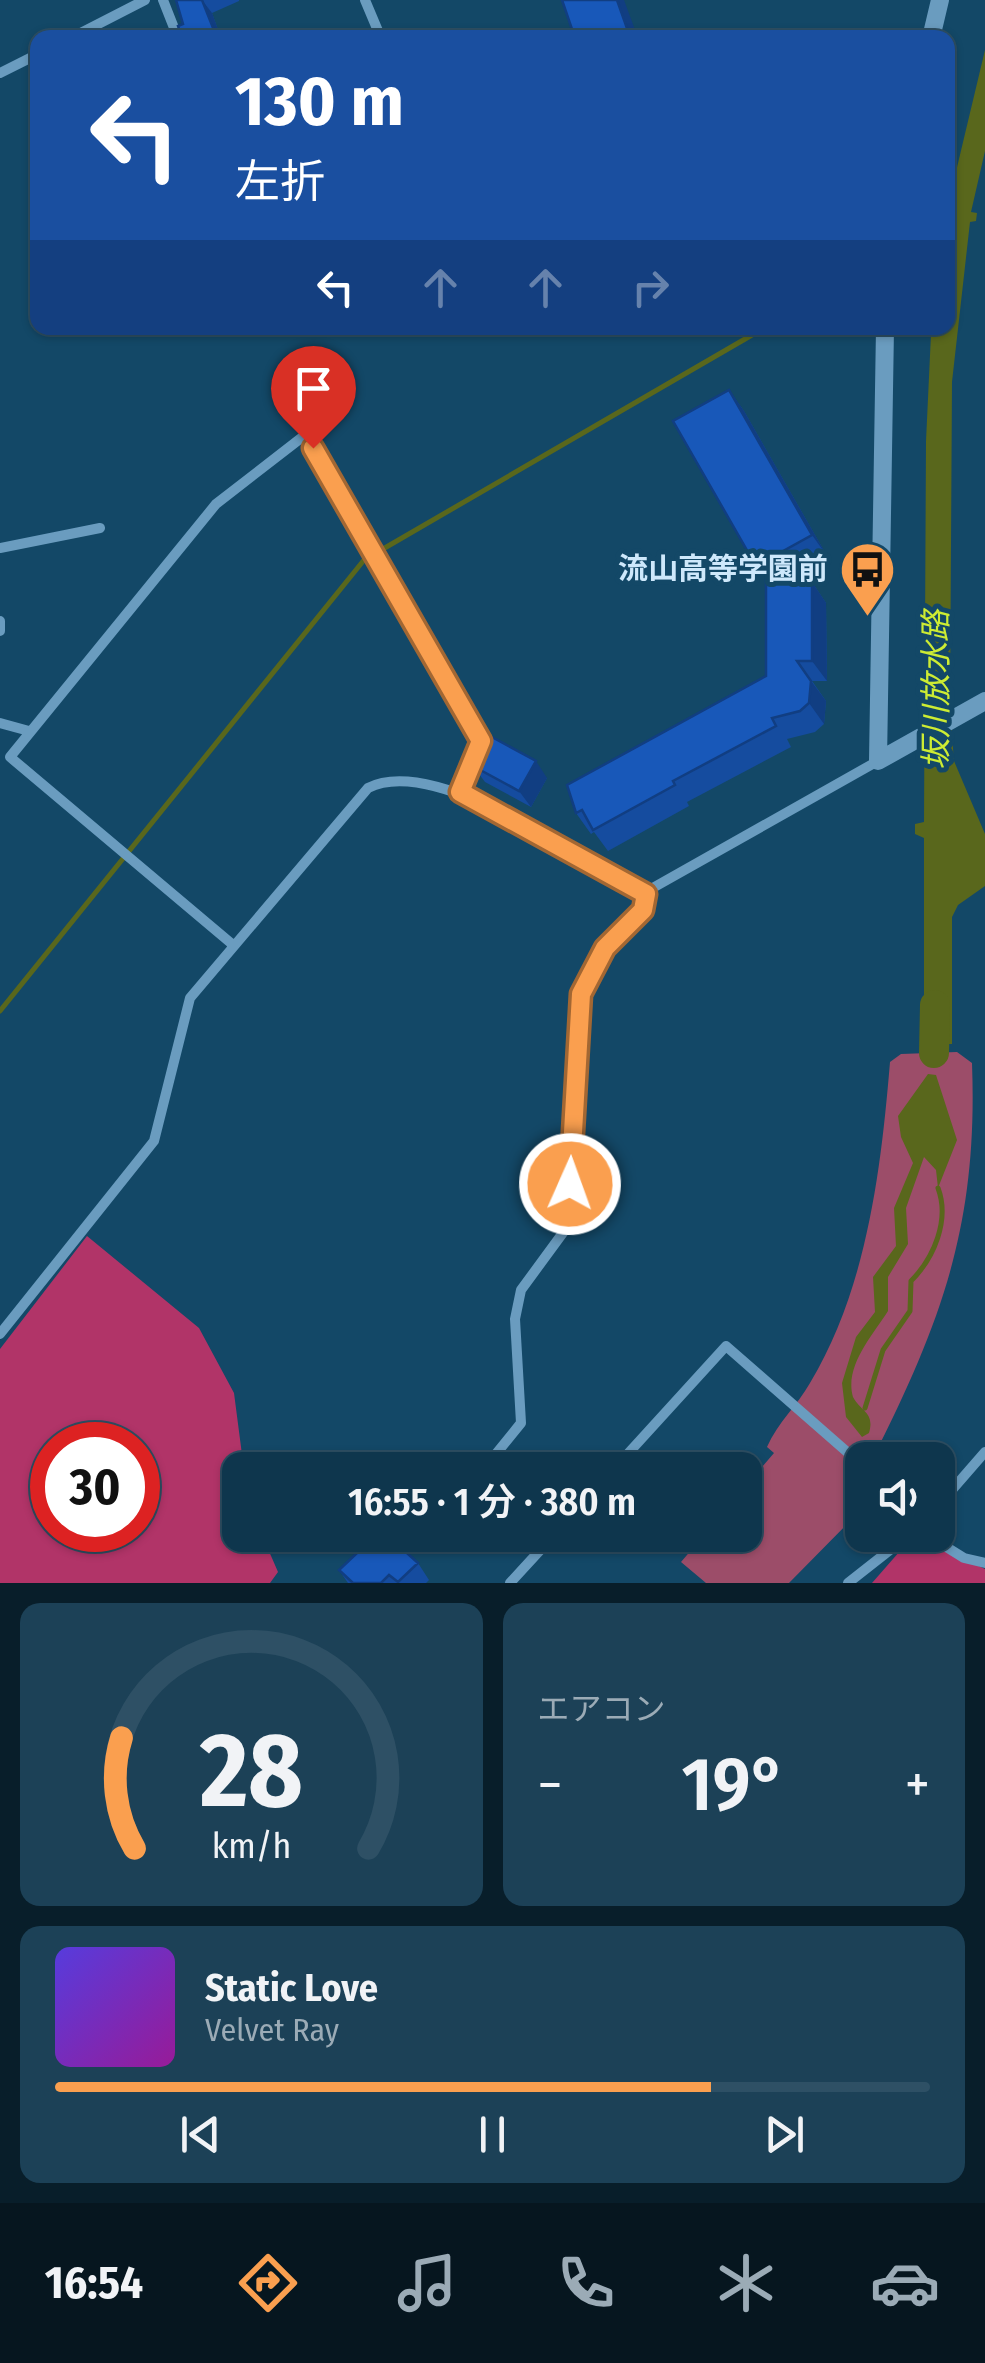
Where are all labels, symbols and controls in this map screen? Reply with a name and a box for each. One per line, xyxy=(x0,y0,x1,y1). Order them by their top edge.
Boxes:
text: 130 m xyxy=(235,60,404,144)
icon: left xyxy=(70,70,200,200)
text: 左折 xyxy=(235,155,325,209)
icon: left xyxy=(308,260,363,315)
icon: ahead xyxy=(413,260,468,315)
icon: ahead xyxy=(518,260,573,315)
icon: right xyxy=(623,260,678,315)
pin xyxy=(271,346,356,449)
icon: arrive xyxy=(286,361,341,416)
bus stop icon: 流山高等学園前 xyxy=(837,539,897,618)
place label: 流山高等学園前 xyxy=(618,551,828,587)
water label: 坂川放水路 xyxy=(917,607,955,770)
position arrow xyxy=(518,1132,622,1236)
speed limit sign: 30 xyxy=(30,1422,160,1552)
map controls xyxy=(845,1442,955,1552)
button: sound xyxy=(845,1442,955,1552)
text: 16:55 · 1 分 · 380 m xyxy=(348,1479,636,1525)
text: エアコン xyxy=(538,1690,666,1728)
text: 28 xyxy=(199,1709,303,1834)
text: 19° xyxy=(681,1740,786,1830)
text: − xyxy=(538,1752,562,1818)
text: + xyxy=(905,1752,930,1818)
text: km/h xyxy=(211,1825,291,1867)
text: Static Love xyxy=(205,1965,378,2011)
text: Velvet Ray xyxy=(205,2011,339,2049)
icon: previous xyxy=(173,2107,228,2162)
icon: pause xyxy=(465,2107,520,2162)
icon: next xyxy=(757,2107,812,2162)
icon: directions xyxy=(233,2248,303,2318)
icon: music xyxy=(392,2248,462,2318)
icon: phone xyxy=(551,2248,621,2318)
icon: climate xyxy=(711,2248,781,2318)
icon: car xyxy=(870,2248,940,2318)
text: 16:54 xyxy=(45,2256,143,2310)

